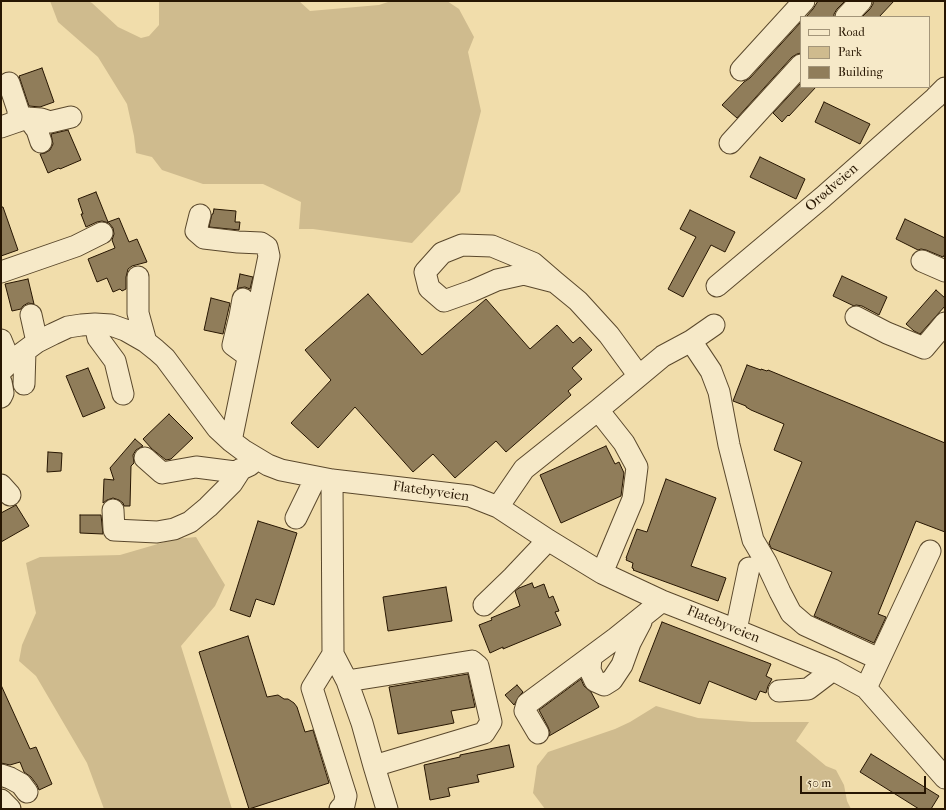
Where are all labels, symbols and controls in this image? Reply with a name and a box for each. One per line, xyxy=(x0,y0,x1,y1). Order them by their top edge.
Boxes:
legend xyxy=(800,16,930,88)
text: Road xyxy=(838,25,865,39)
text: Park xyxy=(838,45,862,59)
text: Building xyxy=(838,65,883,79)
street label: Orødveien xyxy=(802,161,862,215)
street label: Flatebyveien xyxy=(392,478,470,506)
street label: Flatebyveien xyxy=(684,603,762,647)
scale bar xyxy=(802,768,928,794)
text: 50 m xyxy=(807,776,831,790)

